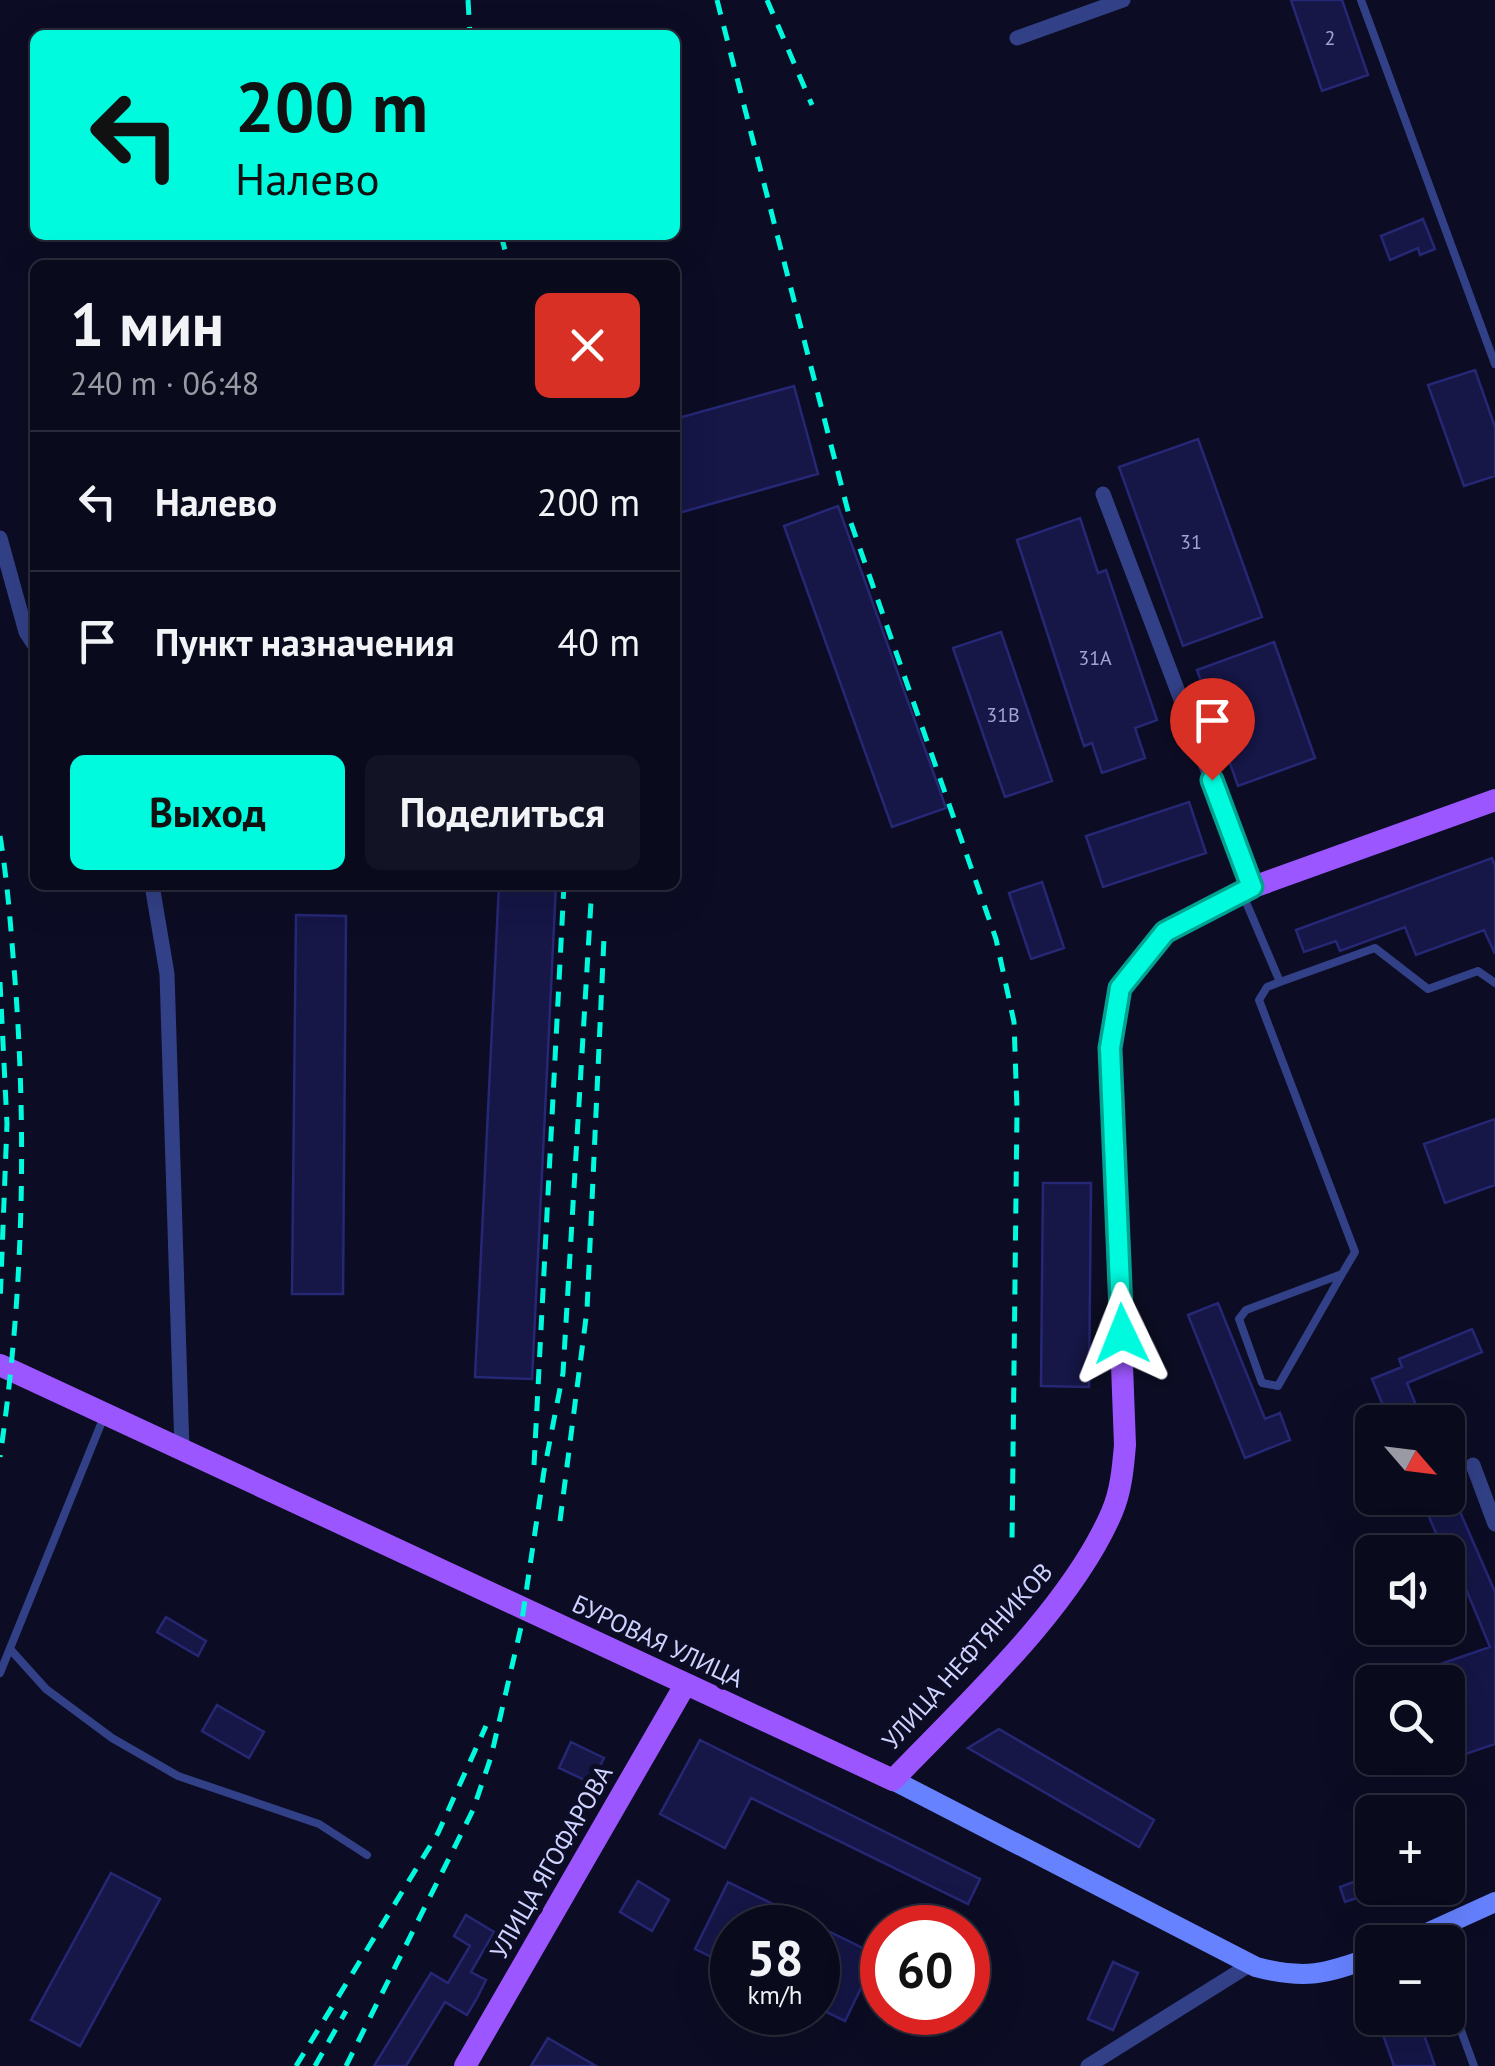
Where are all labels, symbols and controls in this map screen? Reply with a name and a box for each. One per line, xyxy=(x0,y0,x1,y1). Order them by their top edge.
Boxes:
house number: 2 xyxy=(1325,25,1335,51)
text: 200 m xyxy=(235,61,428,151)
icon: left xyxy=(70,70,200,200)
text: Налево xyxy=(235,149,380,207)
text: 1 мин xyxy=(70,285,224,363)
button: close xyxy=(535,293,640,398)
text: 240 m · 06:48 xyxy=(70,362,259,404)
icon: left xyxy=(70,474,125,529)
text: Налево xyxy=(155,477,277,526)
text: 200 m xyxy=(537,477,640,526)
house number: 31 xyxy=(1180,529,1202,555)
icon: arrive xyxy=(70,614,125,669)
text: Пункт назначения xyxy=(155,617,454,666)
text: 40 m xyxy=(558,617,640,666)
house number: 31А xyxy=(1078,645,1112,671)
pin xyxy=(1170,678,1255,781)
icon: arrive xyxy=(1185,693,1240,748)
house number: 31В xyxy=(986,702,1020,728)
button: Выход xyxy=(70,755,345,870)
button: Поделиться xyxy=(365,755,640,870)
position arrow xyxy=(1070,1282,1174,1386)
north arrow xyxy=(1355,1405,1465,1515)
map controls xyxy=(1355,1405,1465,2035)
button: sound xyxy=(1355,1535,1465,1645)
street label: УЛИЦА НЕФТЯНИКОВ xyxy=(875,1556,1059,1756)
street label: БУРОВАЯ УЛИЦА xyxy=(567,1587,749,1695)
button: search xyxy=(1355,1665,1465,1775)
street label: УЛИЦА ЯГОФАРОВА xyxy=(483,1759,620,1965)
button: + xyxy=(1355,1795,1465,1905)
speed limit sign: 60 xyxy=(860,1905,990,2035)
text: 58 xyxy=(747,1925,803,1990)
button: − xyxy=(1355,1925,1465,2035)
text: km/h xyxy=(748,1979,802,2011)

